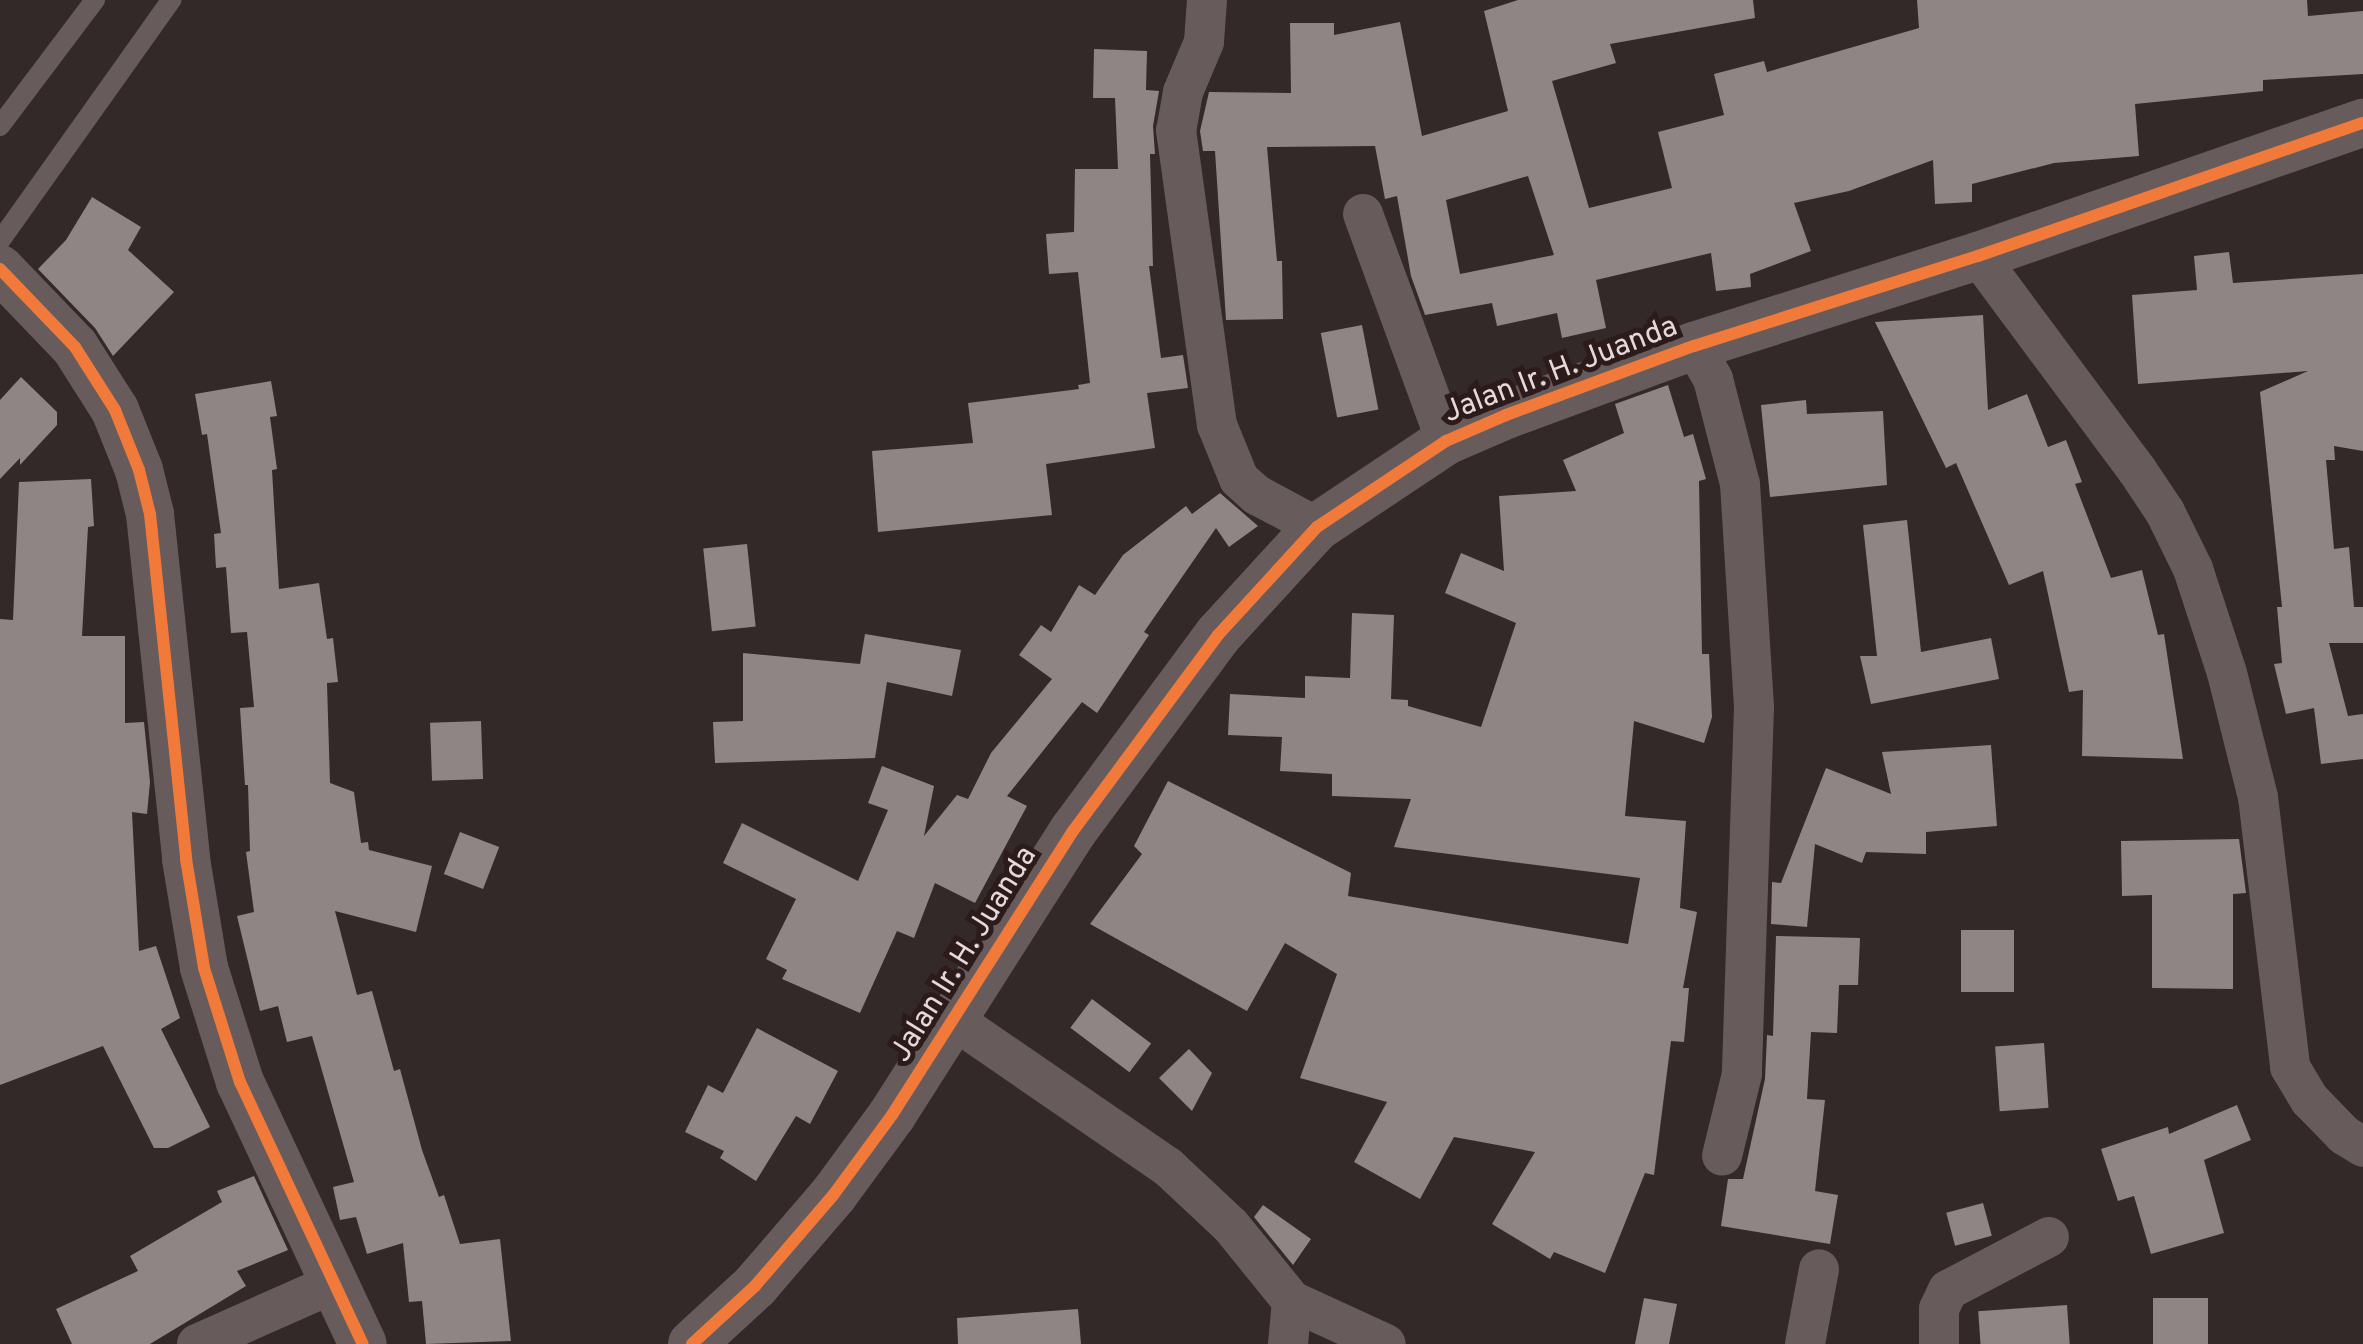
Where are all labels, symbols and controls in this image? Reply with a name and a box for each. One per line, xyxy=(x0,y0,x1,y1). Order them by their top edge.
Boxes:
street label: Jalan Ir. H. Juanda xyxy=(1439,310,1683,432)
street label: Jalan Ir. H. Juanda xyxy=(884,841,1046,1069)

